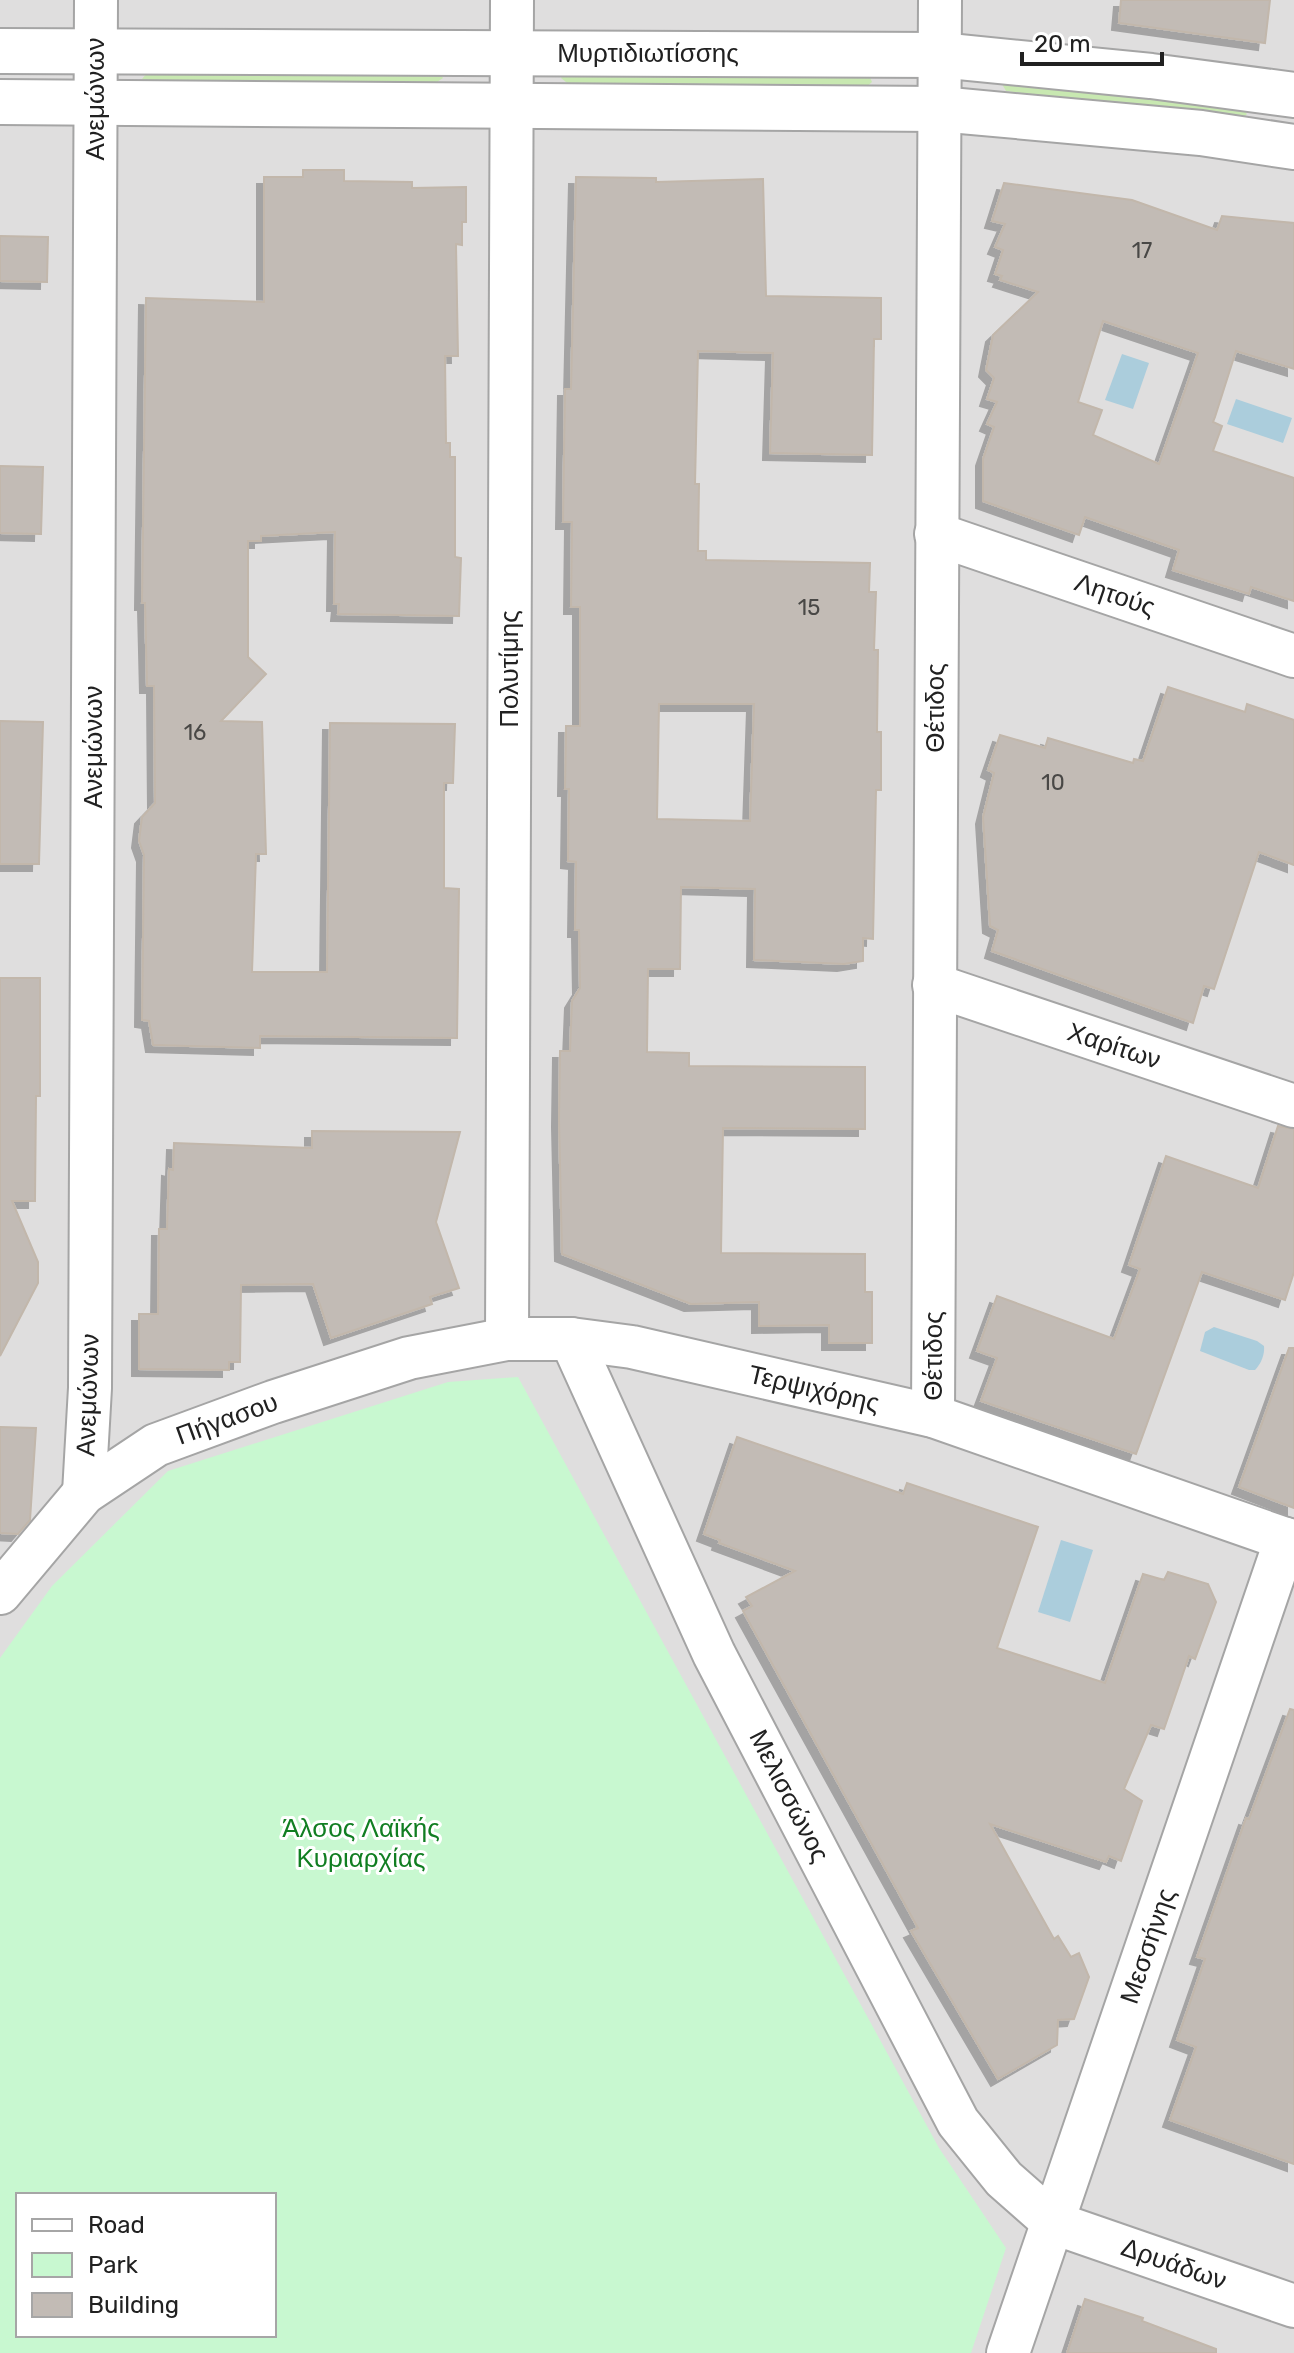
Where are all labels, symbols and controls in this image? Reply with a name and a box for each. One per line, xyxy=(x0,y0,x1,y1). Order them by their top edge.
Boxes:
scale bar xyxy=(1022,16,1162,66)
text: 20 m xyxy=(1034,30,1091,58)
street label: Ανεμώνων xyxy=(80,37,111,161)
street label: Μυρτιδιωτίσσης xyxy=(557,38,739,69)
house number: 17 xyxy=(1132,237,1152,264)
street label: Λητούς xyxy=(1071,567,1159,623)
house number: 15 xyxy=(798,594,820,621)
street label: Πολυτίμης xyxy=(494,610,525,728)
street label: Θέτιδος xyxy=(920,663,951,753)
street label: Ανεμώνων xyxy=(78,685,109,809)
house number: 16 xyxy=(184,719,206,746)
house number: 10 xyxy=(1041,769,1065,796)
street label: Χαρίτων xyxy=(1063,1016,1165,1076)
street label: Θέτιδος xyxy=(918,1311,949,1401)
street label: Ανεμώνων xyxy=(70,1333,106,1457)
street label: Τερψιχόρης xyxy=(746,1359,882,1419)
street label: Πήγασου xyxy=(172,1386,282,1452)
street label: Μελισσώνος xyxy=(742,1725,836,1867)
park label: Άλσος Λαϊκής Κυριαρχίας xyxy=(282,1813,440,1874)
street label: Μεσσήνης xyxy=(1114,1884,1182,2008)
legend xyxy=(16,2193,276,2337)
text: Road xyxy=(88,2211,145,2239)
street label: Δρυάδων xyxy=(1117,2232,1231,2296)
text: Park xyxy=(88,2251,139,2279)
text: Building xyxy=(88,2291,179,2319)

